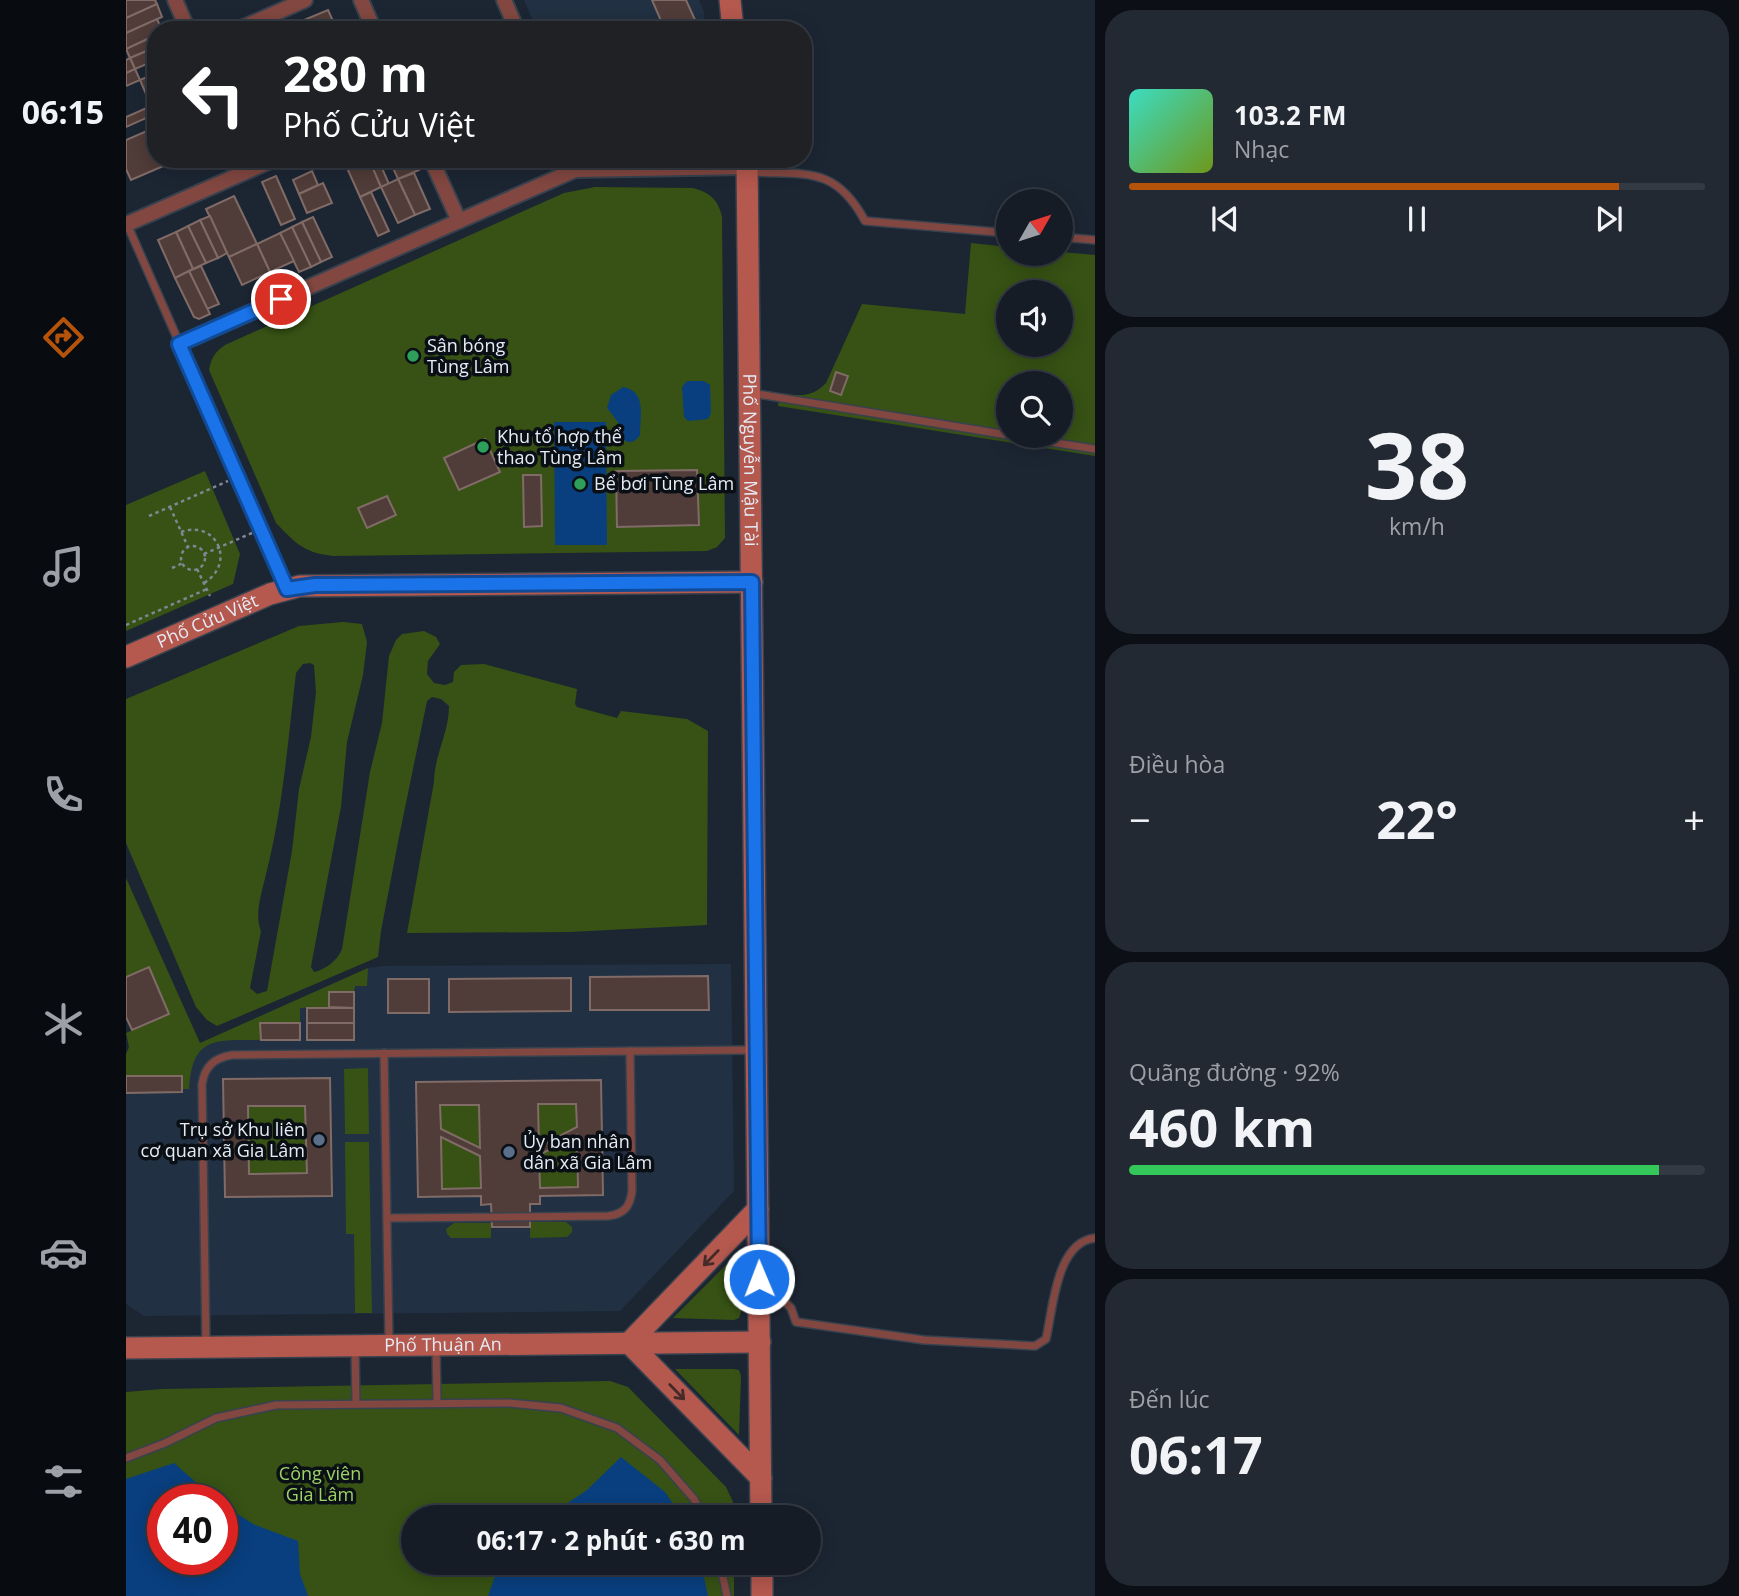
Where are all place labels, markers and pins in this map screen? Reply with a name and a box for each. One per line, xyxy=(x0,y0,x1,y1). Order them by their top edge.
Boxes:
pin xyxy=(251,269,311,329)
place label: Sân bóng Tùng Lâm xyxy=(427,333,510,378)
marker: Sân bóng Tùng Lâm xyxy=(405,348,421,364)
place label: Khu tổ hợp thể thao Tùng Lâm xyxy=(497,424,622,469)
marker: Khu tổ hợp thể thao Tùng Lâm xyxy=(475,439,491,455)
place label: Bể bơi Tùng Lâm xyxy=(594,471,734,495)
marker: Bể bơi Tùng Lâm xyxy=(572,476,588,492)
place label: Trụ sở Khu liên cơ quan xã Gia Lâm xyxy=(140,1117,305,1162)
place label: Ủy ban nhân dân xã Gia Lâm xyxy=(523,1129,652,1174)
marker: Trụ sở Khu liên cơ quan xã Gia Lâm xyxy=(311,1132,327,1148)
marker: Ủy ban nhân dân xã Gia Lâm xyxy=(501,1144,517,1160)

